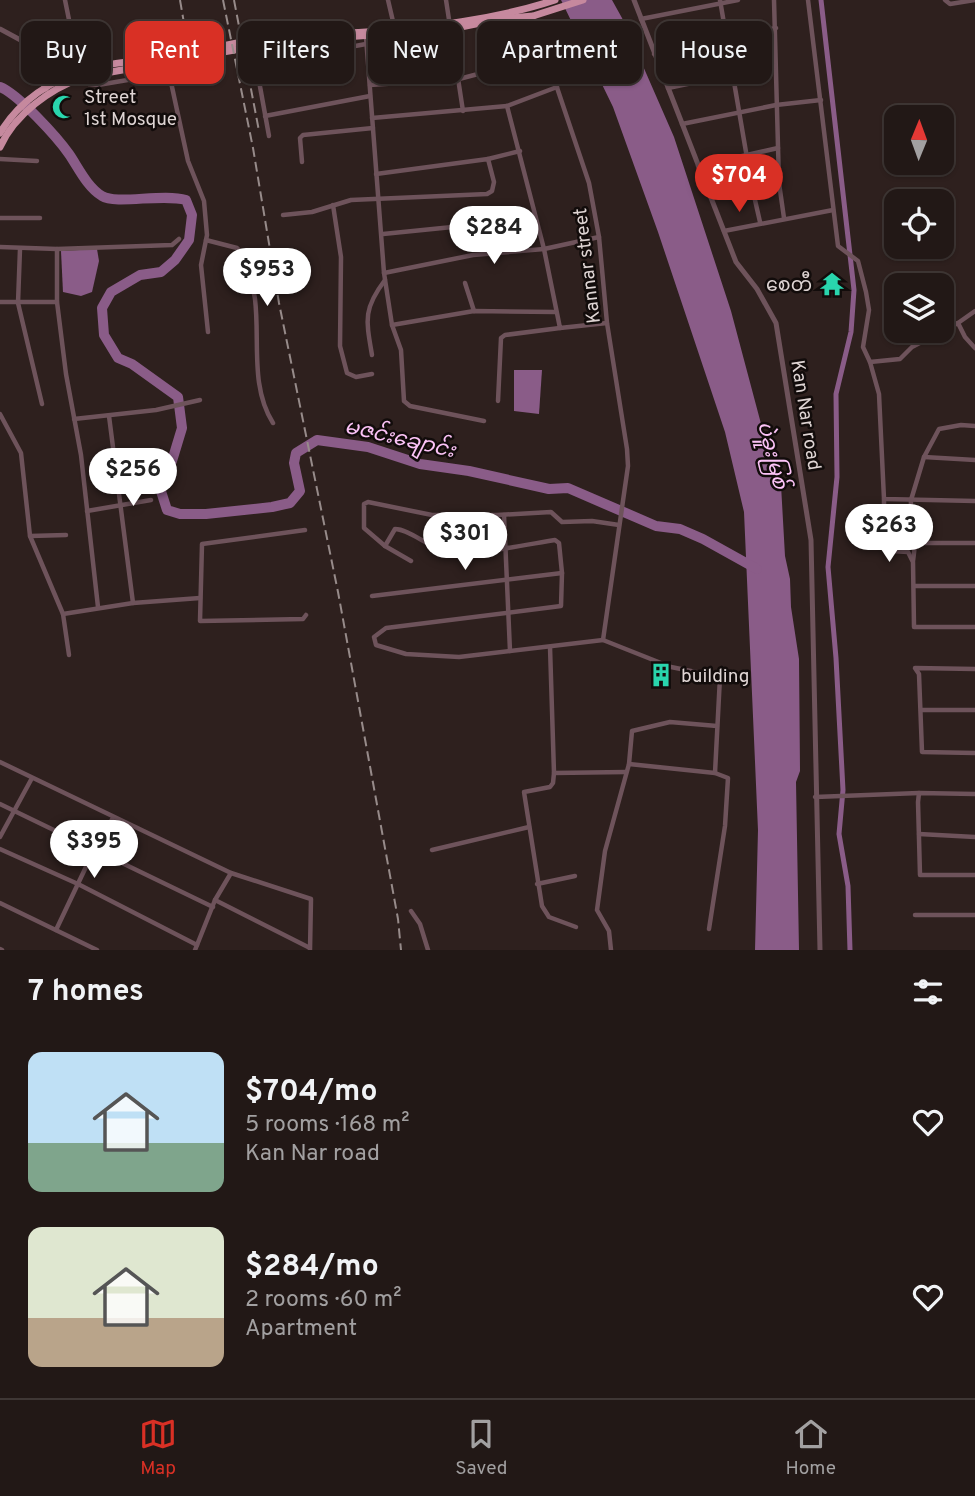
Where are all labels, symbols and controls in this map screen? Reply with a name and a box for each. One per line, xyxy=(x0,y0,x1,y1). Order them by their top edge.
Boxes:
chip: Buy xyxy=(21,21,111,84)
chip: Rent xyxy=(125,21,224,84)
chip: Filters xyxy=(238,21,354,84)
chip: New xyxy=(368,21,463,84)
chip: Apartment xyxy=(477,21,642,84)
chip: House xyxy=(656,21,772,84)
place label: Street 1st Mosque xyxy=(84,86,177,132)
mosque icon: Street 1st Mosque xyxy=(50,93,78,121)
north arrow xyxy=(884,105,954,175)
map controls xyxy=(884,105,954,343)
pin: $704 xyxy=(698,154,780,214)
text: $704 xyxy=(711,162,767,191)
button: locate xyxy=(884,189,954,259)
pin: $284 xyxy=(453,206,535,266)
street label: Kannar street xyxy=(569,207,607,325)
text: $284 xyxy=(465,214,523,243)
pin: $953 xyxy=(226,248,308,308)
text: $953 xyxy=(239,256,295,285)
place label: စေတီ xyxy=(766,270,812,298)
temple icon: စေတီ xyxy=(818,270,846,298)
button: layers xyxy=(884,273,954,343)
street label: Kan Nar road xyxy=(784,358,826,472)
water label: မဇင်းချောင်း xyxy=(341,411,460,468)
water label: ပဲခူးမြစ် xyxy=(748,418,796,494)
pin: $256 xyxy=(92,448,174,508)
text: $256 xyxy=(105,456,161,485)
pin: $263 xyxy=(848,504,930,564)
pin: $301 xyxy=(424,512,506,572)
text: $263 xyxy=(861,512,917,541)
text: $301 xyxy=(439,520,491,549)
building icon: building xyxy=(647,661,675,689)
place label: building xyxy=(681,665,749,689)
pin: $395 xyxy=(53,820,135,880)
text: $395 xyxy=(66,828,122,857)
icon: filters xyxy=(909,973,947,1011)
text: 7 homes xyxy=(28,974,144,1011)
text: $704/mo xyxy=(245,1074,377,1111)
icon: home xyxy=(84,1080,168,1164)
icon: heart xyxy=(909,1103,947,1141)
text: 5 rooms · 168 m² xyxy=(245,1111,410,1140)
text: Kan Nar road xyxy=(245,1140,380,1169)
text: $284/mo xyxy=(245,1249,379,1286)
icon: home xyxy=(84,1255,168,1339)
icon: heart xyxy=(909,1278,947,1316)
text: 2 rooms · 60 m² xyxy=(245,1286,402,1315)
text: Apartment xyxy=(245,1315,357,1344)
tab: Map xyxy=(139,1415,177,1481)
tab: Saved xyxy=(455,1415,507,1481)
tab: Home xyxy=(785,1415,836,1481)

